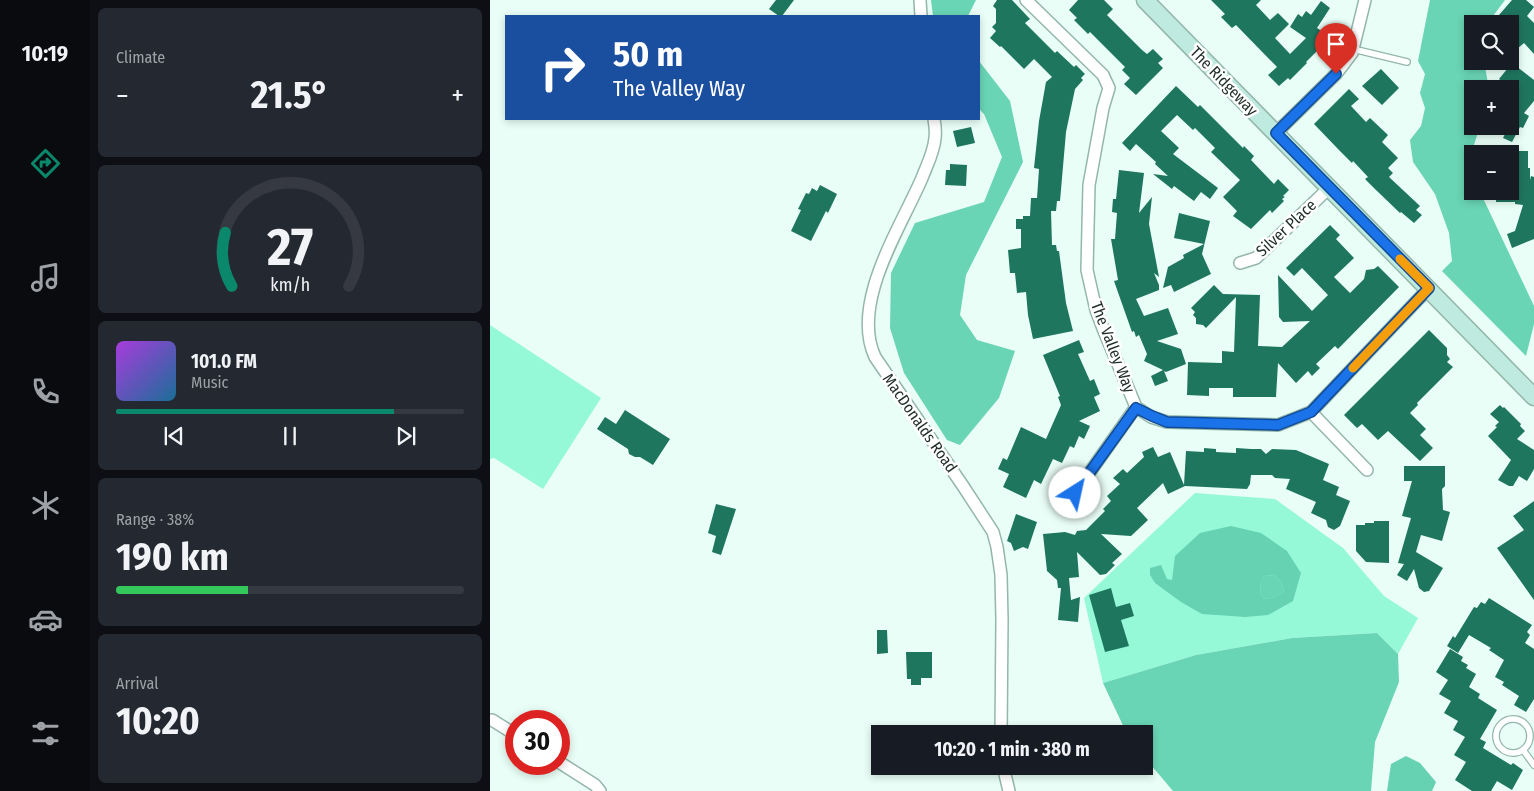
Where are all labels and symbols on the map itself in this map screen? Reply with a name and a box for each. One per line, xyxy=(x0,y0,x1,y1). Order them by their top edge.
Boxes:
pin xyxy=(1315,23,1357,74)
street label: The Ridgeway xyxy=(1186,42,1262,120)
street label: Silver Place xyxy=(1252,195,1320,261)
street label: The Valley Way xyxy=(1087,299,1139,396)
street label: MacDonalds Road xyxy=(879,370,961,476)
position arrow xyxy=(1048,466,1100,518)
speed limit sign: 30 xyxy=(505,710,570,775)

